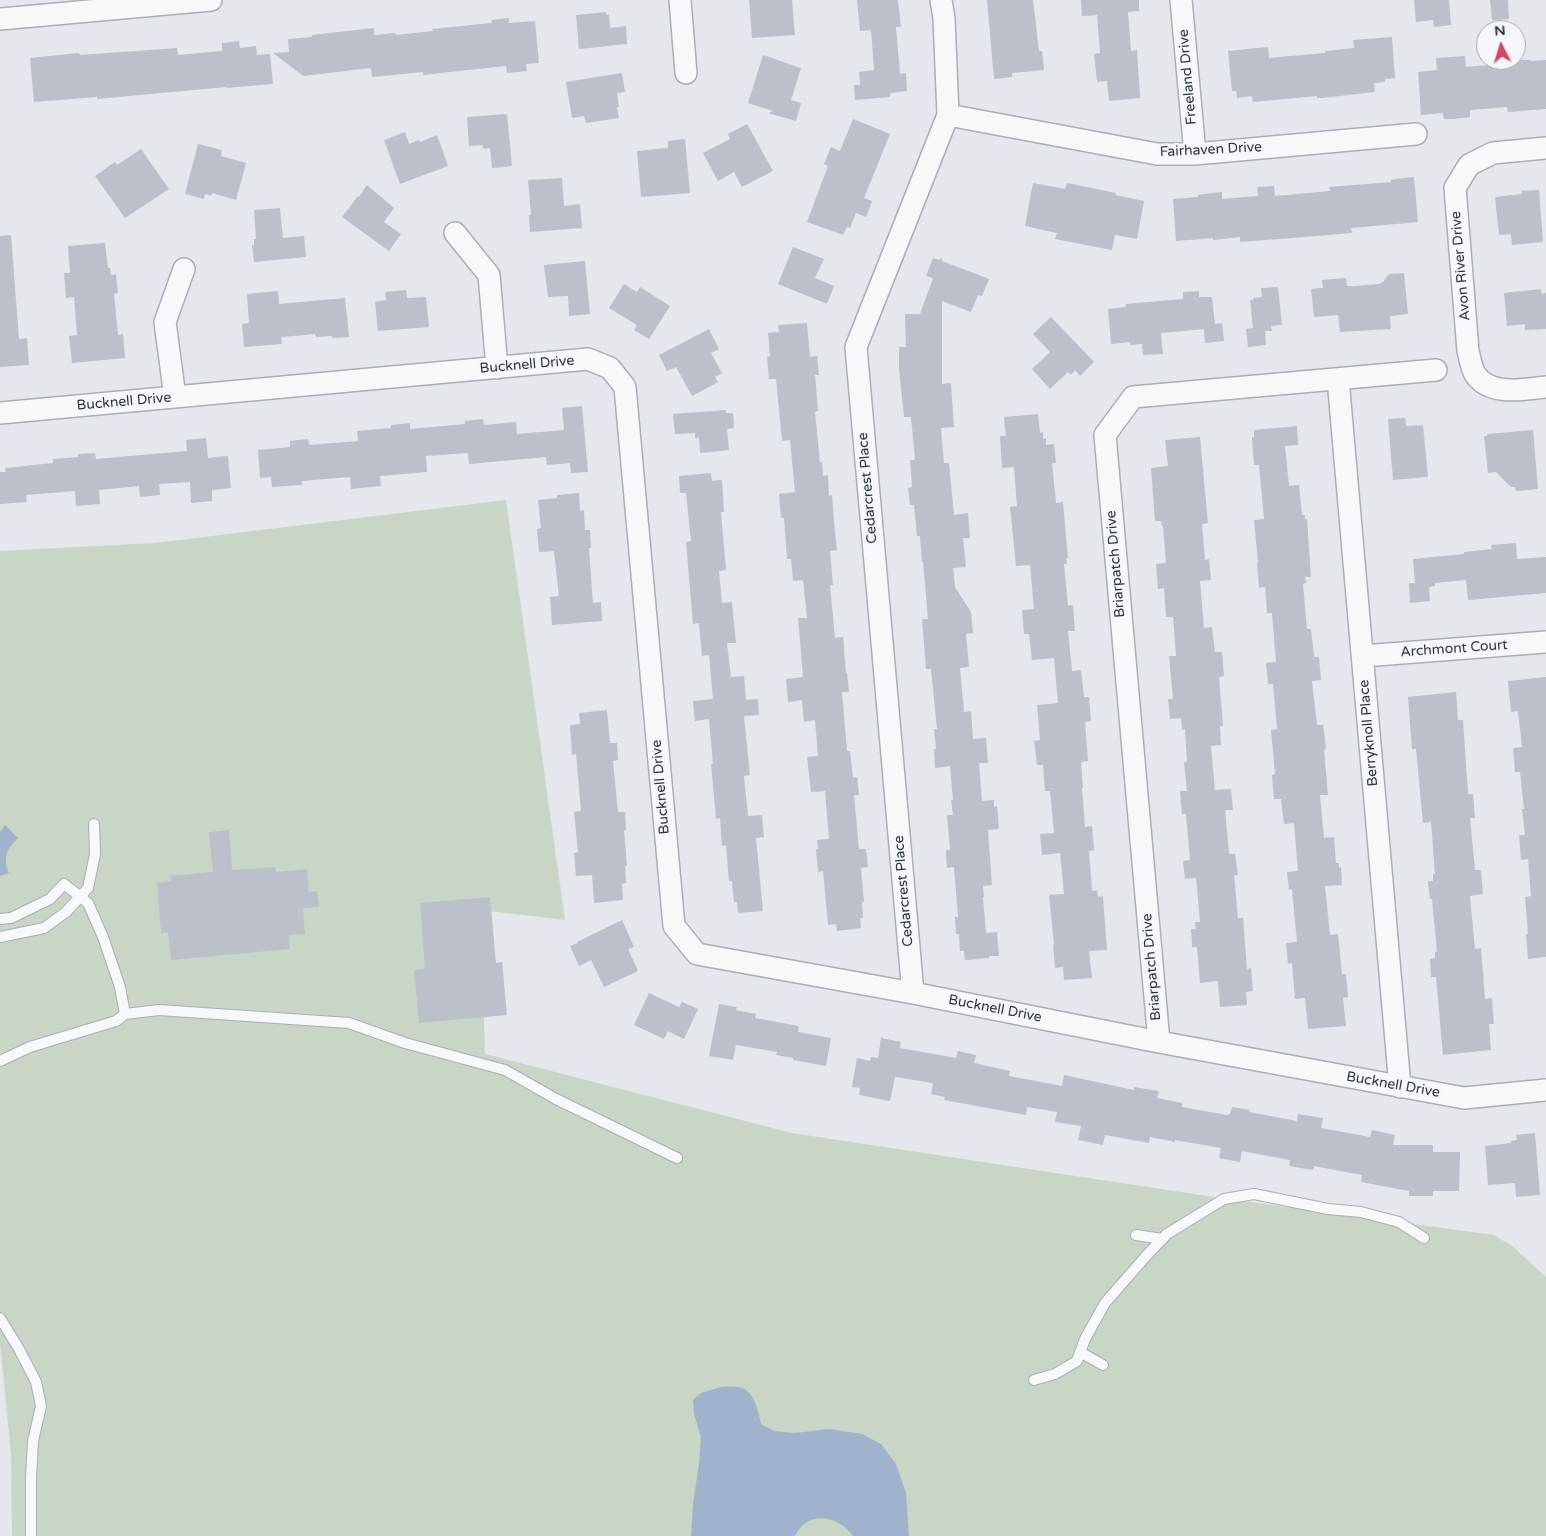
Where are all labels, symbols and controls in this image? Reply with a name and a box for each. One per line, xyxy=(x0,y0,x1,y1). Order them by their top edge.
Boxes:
north arrow xyxy=(1476,20,1526,70)
text: N xyxy=(1493,22,1506,40)
street label: Freeland Drive xyxy=(1175,28,1201,126)
street label: Fairhaven Drive xyxy=(1159,139,1263,161)
street label: Avon River Drive xyxy=(1448,210,1474,322)
street label: Bucknell Drive xyxy=(479,353,575,377)
street label: Bucknell Drive xyxy=(76,390,172,414)
street label: Cedarcrest Place xyxy=(855,432,881,544)
street label: Briarpatch Drive xyxy=(1103,510,1129,618)
street label: Archmont Court xyxy=(1400,637,1508,661)
street label: Berryknoll Place xyxy=(1356,679,1382,787)
street label: Bucknell Drive xyxy=(649,739,673,835)
street label: Cedarcrest Place xyxy=(891,835,917,947)
street label: Briarpatch Drive xyxy=(1139,913,1165,1021)
street label: Bucknell Drive xyxy=(947,992,1043,1026)
street label: Bucknell Drive xyxy=(1345,1068,1441,1102)

